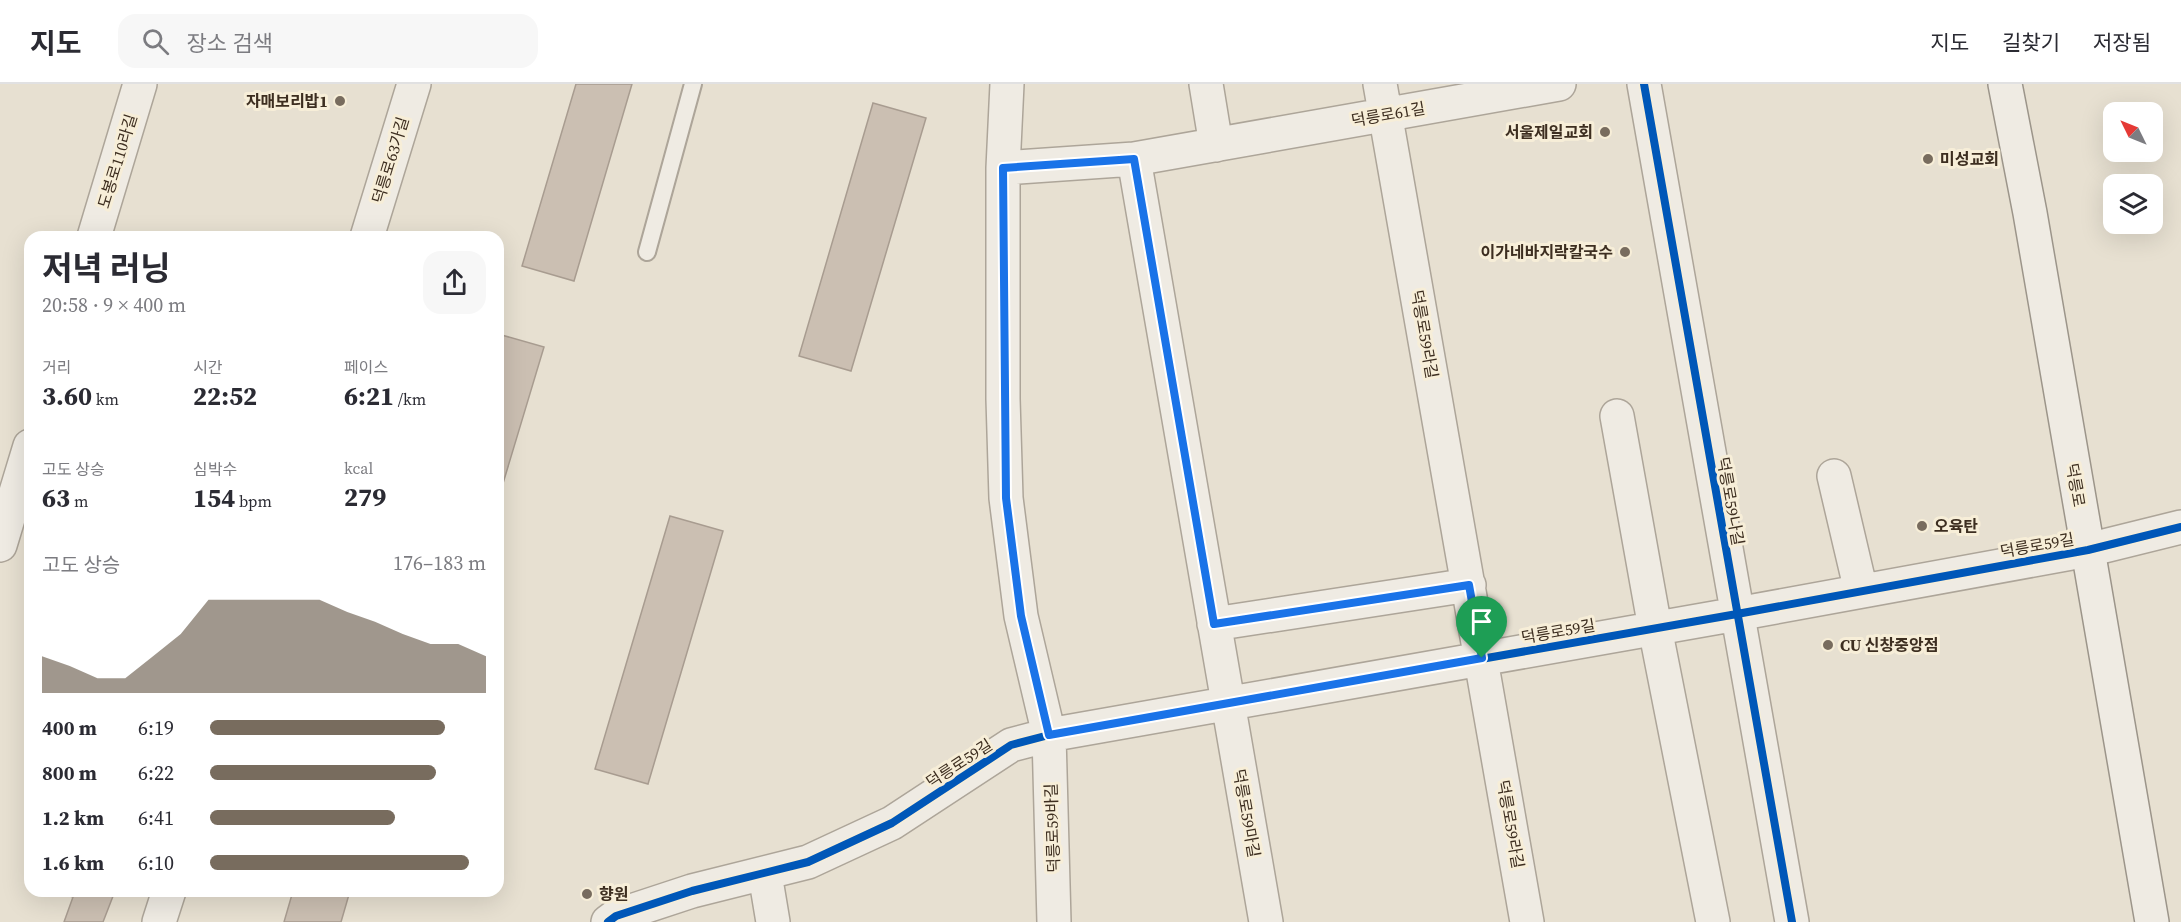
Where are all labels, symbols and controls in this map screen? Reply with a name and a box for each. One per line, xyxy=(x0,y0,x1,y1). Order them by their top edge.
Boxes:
search box xyxy=(118,14,538,68)
text: 지도 xyxy=(30,24,82,62)
icon: search xyxy=(139,25,172,58)
text: 장소 검색 xyxy=(187,28,273,58)
text: 지도 xyxy=(1930,28,1969,57)
text: 길찾기 xyxy=(2002,28,2060,57)
text: 저장됨 xyxy=(2093,28,2151,57)
place label: 자매보리밥1 xyxy=(246,90,328,112)
marker: 자매보리밥1 xyxy=(333,94,347,108)
street label: 덕릉로61길 xyxy=(1349,97,1427,131)
north arrow xyxy=(2103,102,2163,162)
map controls xyxy=(2103,102,2163,234)
street label: 도봉로110라길 xyxy=(92,111,142,211)
street label: 덕릉로63가길 xyxy=(366,114,414,206)
place label: 서울제일교회 xyxy=(1505,121,1593,143)
marker: 서울제일교회 xyxy=(1598,125,1612,139)
place label: 미성교회 xyxy=(1940,148,1999,170)
marker: 미성교회 xyxy=(1921,152,1935,166)
button: layers xyxy=(2103,174,2163,234)
place label: 이가네바지락칼국수 xyxy=(1481,241,1613,263)
marker: 이가네바지락칼국수 xyxy=(1618,245,1632,259)
text: 저녁 러닝 xyxy=(42,246,171,291)
button: share xyxy=(423,251,486,314)
street label: 덕릉로59라길 xyxy=(1406,288,1444,380)
text: 20:58 · 9 × 400 m xyxy=(42,291,186,319)
text: 거리 xyxy=(42,356,71,378)
text: 시간 xyxy=(193,356,222,378)
text: 페이스 xyxy=(344,356,388,378)
text: 3.60 xyxy=(42,378,92,414)
text: 22:52 xyxy=(193,378,257,414)
text: 6:21 xyxy=(344,378,394,414)
text: km xyxy=(92,388,119,410)
text: /km xyxy=(394,388,426,410)
street label: 덕릉로59나길 xyxy=(1712,455,1750,547)
text: kcal xyxy=(344,457,373,479)
text: 고도 상승 xyxy=(42,458,105,480)
text: 심박수 xyxy=(193,458,237,480)
street label: 덕릉로 xyxy=(2061,461,2091,509)
text: 279 xyxy=(344,479,386,515)
text: 63 xyxy=(42,480,70,516)
text: 154 xyxy=(193,480,235,516)
text: m xyxy=(70,490,88,512)
text: bpm xyxy=(235,490,272,512)
place label: 오육탄 xyxy=(1934,515,1978,537)
marker: 오육탄 xyxy=(1915,519,1929,533)
street label: 덕릉로59길 xyxy=(1998,528,2076,562)
text: 176–183 m xyxy=(393,549,486,577)
text: 고도 상승 xyxy=(42,551,120,579)
pin xyxy=(1456,596,1507,658)
icon: arrive xyxy=(1465,605,1498,638)
street label: 덕릉로59길 xyxy=(1519,614,1597,648)
place label: CU 신창중앙점 xyxy=(1840,634,1938,656)
marker: CU 신창중앙점 xyxy=(1821,638,1835,652)
text: 400 m xyxy=(42,714,97,742)
text: 6:19 xyxy=(138,714,174,742)
street label: 덕릉로59길 xyxy=(922,733,996,793)
text: 800 m xyxy=(42,759,97,787)
text: 6:22 xyxy=(138,759,174,787)
street label: 덕릉로59마길 xyxy=(1228,767,1266,859)
street label: 덕릉로59라길 xyxy=(1492,778,1530,870)
street label: 덕릉로59바길 xyxy=(1039,783,1065,873)
text: 1.2 km xyxy=(42,804,104,832)
text: 6:41 xyxy=(138,804,174,832)
text: 1.6 km xyxy=(42,849,104,877)
text: 6:10 xyxy=(138,849,174,877)
place label: 향원 xyxy=(599,883,628,905)
marker: 향원 xyxy=(580,887,594,901)

